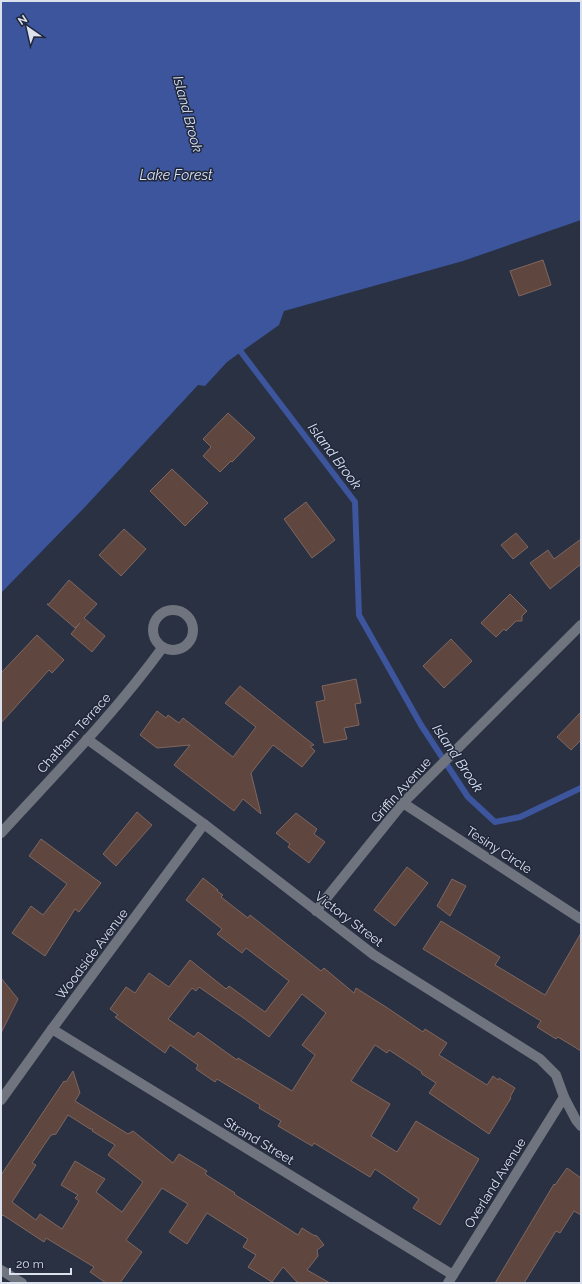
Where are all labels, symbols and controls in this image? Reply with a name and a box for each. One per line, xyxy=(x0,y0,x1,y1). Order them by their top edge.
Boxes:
north arrow xyxy=(8,8,48,48)
text: N xyxy=(16,12,30,28)
water label: Island Brook xyxy=(170,74,206,155)
water label: Lake Forest xyxy=(140,167,213,183)
water label: Island Brook xyxy=(305,420,365,493)
street label: Chatham Terrace xyxy=(34,690,114,776)
water label: Island Brook xyxy=(429,721,487,796)
street label: Griffin Avenue xyxy=(368,754,434,826)
street label: Tesiny Circle xyxy=(463,823,535,877)
street label: Victory Street xyxy=(312,889,387,950)
street label: Woodside Avenue xyxy=(53,905,131,1002)
street label: Strand Street xyxy=(221,1114,297,1168)
street label: Overland Avenue xyxy=(461,1135,529,1231)
scale bar xyxy=(10,1250,71,1276)
text: 20 m xyxy=(16,1257,44,1271)

